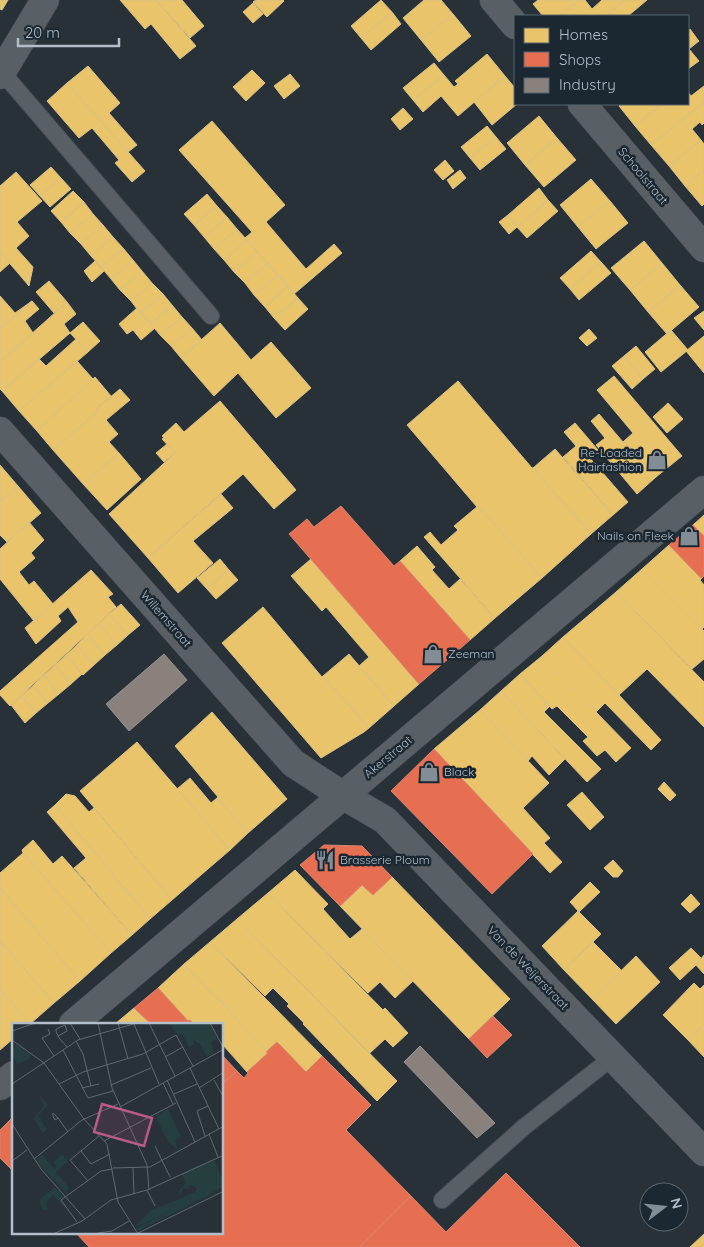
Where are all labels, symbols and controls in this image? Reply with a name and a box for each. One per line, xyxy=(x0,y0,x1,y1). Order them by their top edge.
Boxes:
scale bar xyxy=(18,15,119,47)
legend xyxy=(514,15,689,105)
text: 20 m xyxy=(25,23,60,42)
text: Homes xyxy=(559,25,608,44)
text: Shops xyxy=(559,50,601,69)
text: Industry xyxy=(559,75,616,94)
street label: Schoolstraat xyxy=(615,144,672,207)
place label: Re-Loaded Hairfashion xyxy=(578,445,642,474)
shop icon: Re-Loaded Hairfashion xyxy=(646,449,668,471)
shop icon: Nails on Fleek xyxy=(678,525,700,547)
place label: Nails on Fleek xyxy=(597,528,674,543)
street label: Willemstraat xyxy=(138,587,195,650)
shop icon: Zeeman xyxy=(422,643,444,665)
place label: Zeeman xyxy=(448,646,494,661)
street label: Akerstraat xyxy=(361,732,415,781)
shop icon: Black xyxy=(418,761,440,783)
place label: Black xyxy=(444,764,474,779)
restaurant icon: Brasserie Ploum xyxy=(314,849,336,871)
place label: Brasserie Ploum xyxy=(340,852,430,867)
street label: Van de Weijerstraat xyxy=(484,923,572,1013)
inset map xyxy=(12,1023,224,1234)
north arrow xyxy=(639,1182,689,1232)
text: N xyxy=(666,1196,687,1211)

